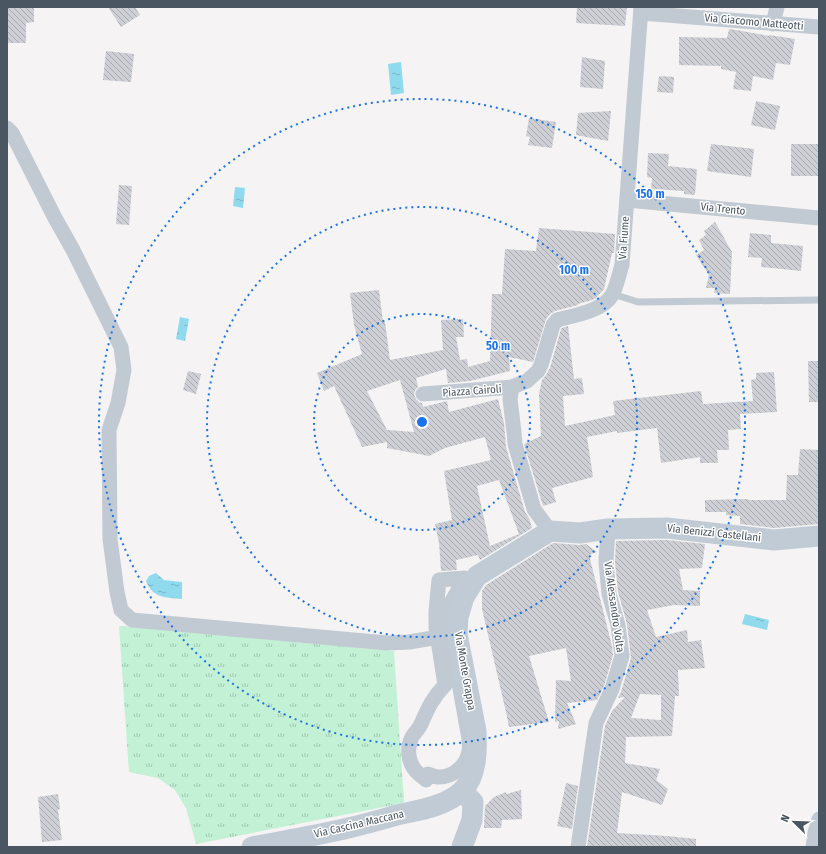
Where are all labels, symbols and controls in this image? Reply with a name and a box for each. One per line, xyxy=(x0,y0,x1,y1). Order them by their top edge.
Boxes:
street label: Via Giacomo Matteotti xyxy=(704,11,804,33)
text: 150 m xyxy=(635,187,665,201)
street label: Via Trento xyxy=(700,200,746,218)
street label: Via Fiume xyxy=(616,216,632,260)
text: 100 m xyxy=(559,263,589,277)
text: 50 m xyxy=(486,339,510,353)
street label: Piazza Cairoli xyxy=(442,382,502,400)
centre of rings xyxy=(415,415,429,429)
street label: Via Benizzi Castellani xyxy=(666,522,762,544)
street label: Via Alessandro Volta xyxy=(601,561,627,653)
street label: Via Monte Grappa xyxy=(452,631,478,711)
north arrow xyxy=(774,802,814,842)
street label: Via Cascina Maccana xyxy=(313,807,405,841)
text: N xyxy=(778,813,793,824)

